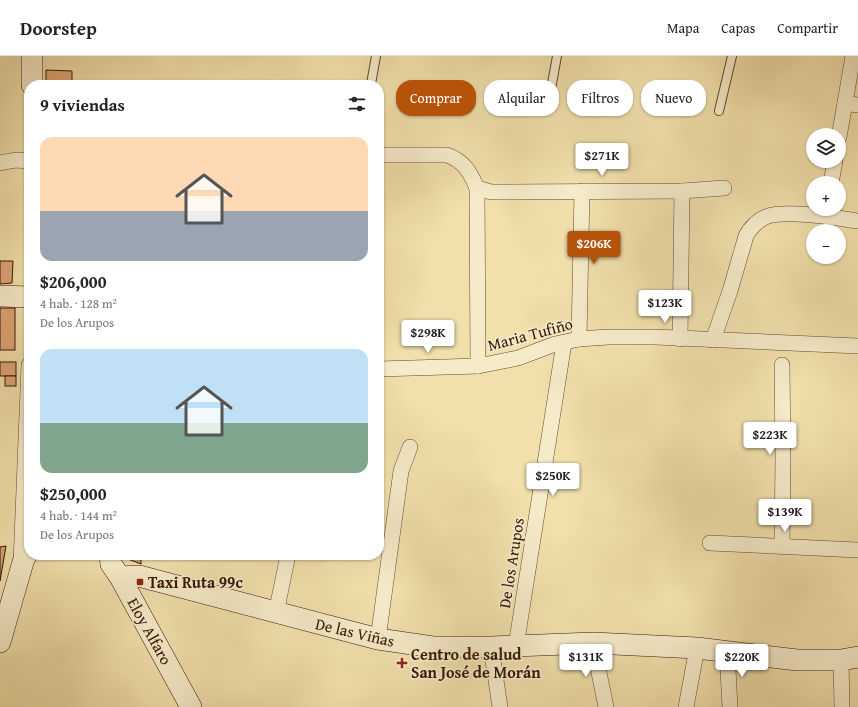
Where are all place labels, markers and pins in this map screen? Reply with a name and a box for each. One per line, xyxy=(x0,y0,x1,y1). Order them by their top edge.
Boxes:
pin: $271K xyxy=(574,143,630,177)
pin: $206K xyxy=(566,231,622,265)
pin: $123K xyxy=(637,290,693,324)
pin: $298K xyxy=(400,320,456,354)
pin: $223K xyxy=(742,422,798,456)
pin: $250K xyxy=(525,463,581,497)
pin: $139K xyxy=(757,499,813,533)
place label: Taxi Ruta 99c xyxy=(148,570,243,594)
marker: Taxi Ruta 99c xyxy=(135,577,145,587)
place label: Centro de salud San José de Morán xyxy=(411,642,541,684)
pin: $131K xyxy=(558,644,614,678)
pin: $220K xyxy=(714,644,770,678)
marker: Centro de salud San José de Morán xyxy=(396,657,408,669)

